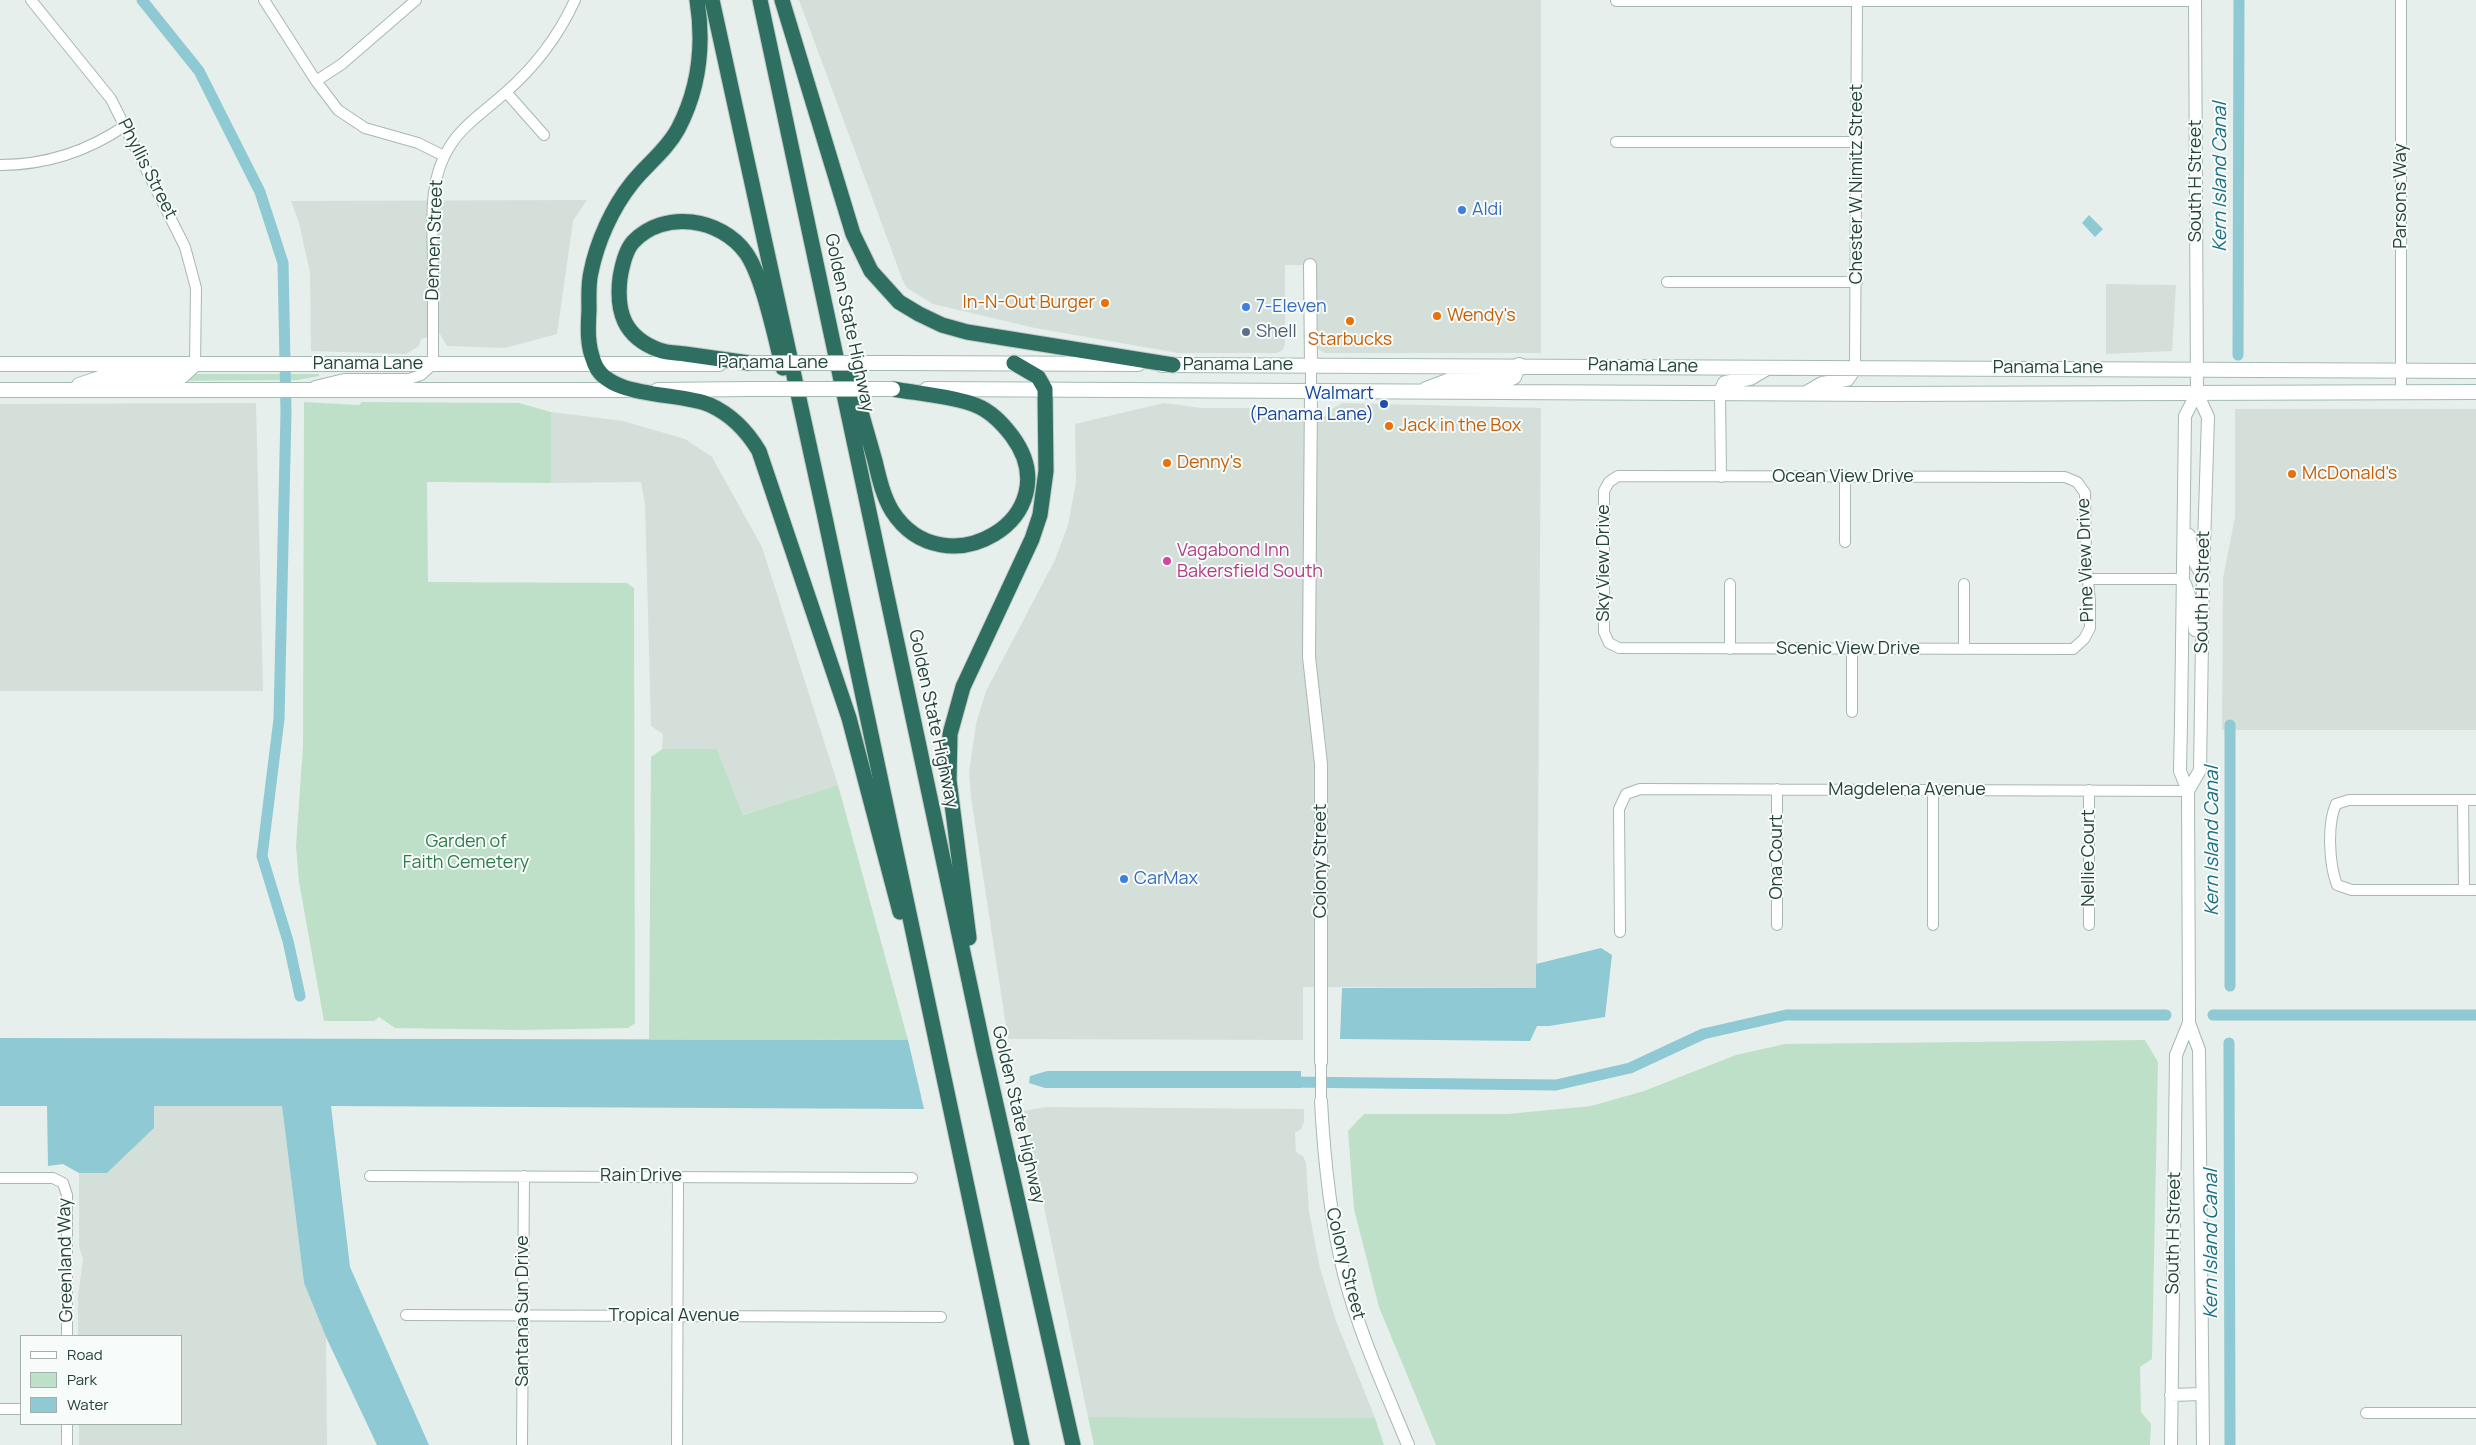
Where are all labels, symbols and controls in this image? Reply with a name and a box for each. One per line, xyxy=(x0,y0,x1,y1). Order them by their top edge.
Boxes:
street label: Chester W Nimitz Street xyxy=(1846,84,1868,284)
water label: Kern Island Canal xyxy=(2210,102,2232,252)
street label: Phyllis Street xyxy=(113,115,181,223)
street label: South H Street xyxy=(2185,120,2207,242)
street label: Parsons Way xyxy=(2390,143,2412,249)
street label: Dennen Street xyxy=(422,179,448,301)
place label: Aldi xyxy=(1472,199,1502,221)
marker: Aldi xyxy=(1456,204,1468,216)
street label: Golden State Highway xyxy=(820,232,878,414)
place label: In-N-Out Burger xyxy=(963,292,1095,314)
place label: 7-Eleven xyxy=(1256,296,1327,318)
marker: In-N-Out Burger xyxy=(1099,297,1111,309)
marker: 7-Eleven xyxy=(1240,301,1252,313)
place label: Wendy's xyxy=(1447,305,1516,327)
marker: Wendy's xyxy=(1431,310,1443,322)
marker: Starbucks xyxy=(1344,315,1356,327)
place label: Shell xyxy=(1256,321,1297,343)
marker: Shell xyxy=(1240,326,1252,338)
place label: Starbucks xyxy=(1308,329,1392,351)
street label: Panama Lane xyxy=(718,352,828,374)
street label: Panama Lane xyxy=(313,353,423,375)
street label: Panama Lane xyxy=(1183,354,1293,376)
street label: Panama Lane xyxy=(1588,354,1698,378)
street label: Panama Lane xyxy=(1993,357,2103,379)
place label: Walmart (Panama Lane) xyxy=(1249,383,1374,426)
marker: Walmart (Panama Lane) xyxy=(1378,398,1390,410)
place label: Jack in the Box xyxy=(1399,415,1521,437)
marker: Jack in the Box xyxy=(1383,420,1395,432)
place label: Denny's xyxy=(1177,452,1242,474)
marker: Denny's xyxy=(1161,457,1173,469)
place label: McDonald's xyxy=(2302,463,2397,485)
street label: Ocean View Drive xyxy=(1772,466,1914,488)
marker: McDonald's xyxy=(2286,468,2298,480)
street label: Pine View Drive xyxy=(2073,498,2099,622)
street label: Sky View Drive xyxy=(1593,504,1615,622)
street label: South H Street xyxy=(2191,530,2215,654)
place label: Vagabond Inn Bakersfield South xyxy=(1177,540,1323,582)
marker: Vagabond Inn Bakersfield South xyxy=(1161,555,1173,567)
street label: Golden State Highway xyxy=(904,628,962,810)
street label: Scenic View Drive xyxy=(1776,638,1920,660)
water label: Kern Island Canal xyxy=(2202,766,2224,916)
street label: Magdelena Avenue xyxy=(1828,779,1986,801)
street label: Colony Street xyxy=(1310,804,1332,918)
street label: Nellie Court xyxy=(2078,809,2100,907)
street label: Ona Court xyxy=(1766,814,1788,900)
park label: Garden of Faith Cemetery xyxy=(403,831,529,874)
place label: CarMax xyxy=(1134,868,1198,890)
marker: CarMax xyxy=(1118,873,1130,885)
street label: Golden State Highway xyxy=(987,1024,1049,1206)
street label: Rain Drive xyxy=(600,1165,682,1187)
water label: Kern Island Canal xyxy=(2201,1169,2223,1319)
street label: South H Street xyxy=(2162,1171,2186,1295)
street label: Greenland Way xyxy=(54,1198,78,1322)
street label: Colony Street xyxy=(1321,1206,1369,1322)
street label: Santana Sun Drive xyxy=(512,1235,534,1387)
street label: Tropical Avenue xyxy=(609,1305,739,1327)
legend xyxy=(20,1335,182,1425)
text: Road xyxy=(67,1344,103,1365)
text: Park xyxy=(67,1369,97,1390)
text: Water xyxy=(67,1394,109,1415)

